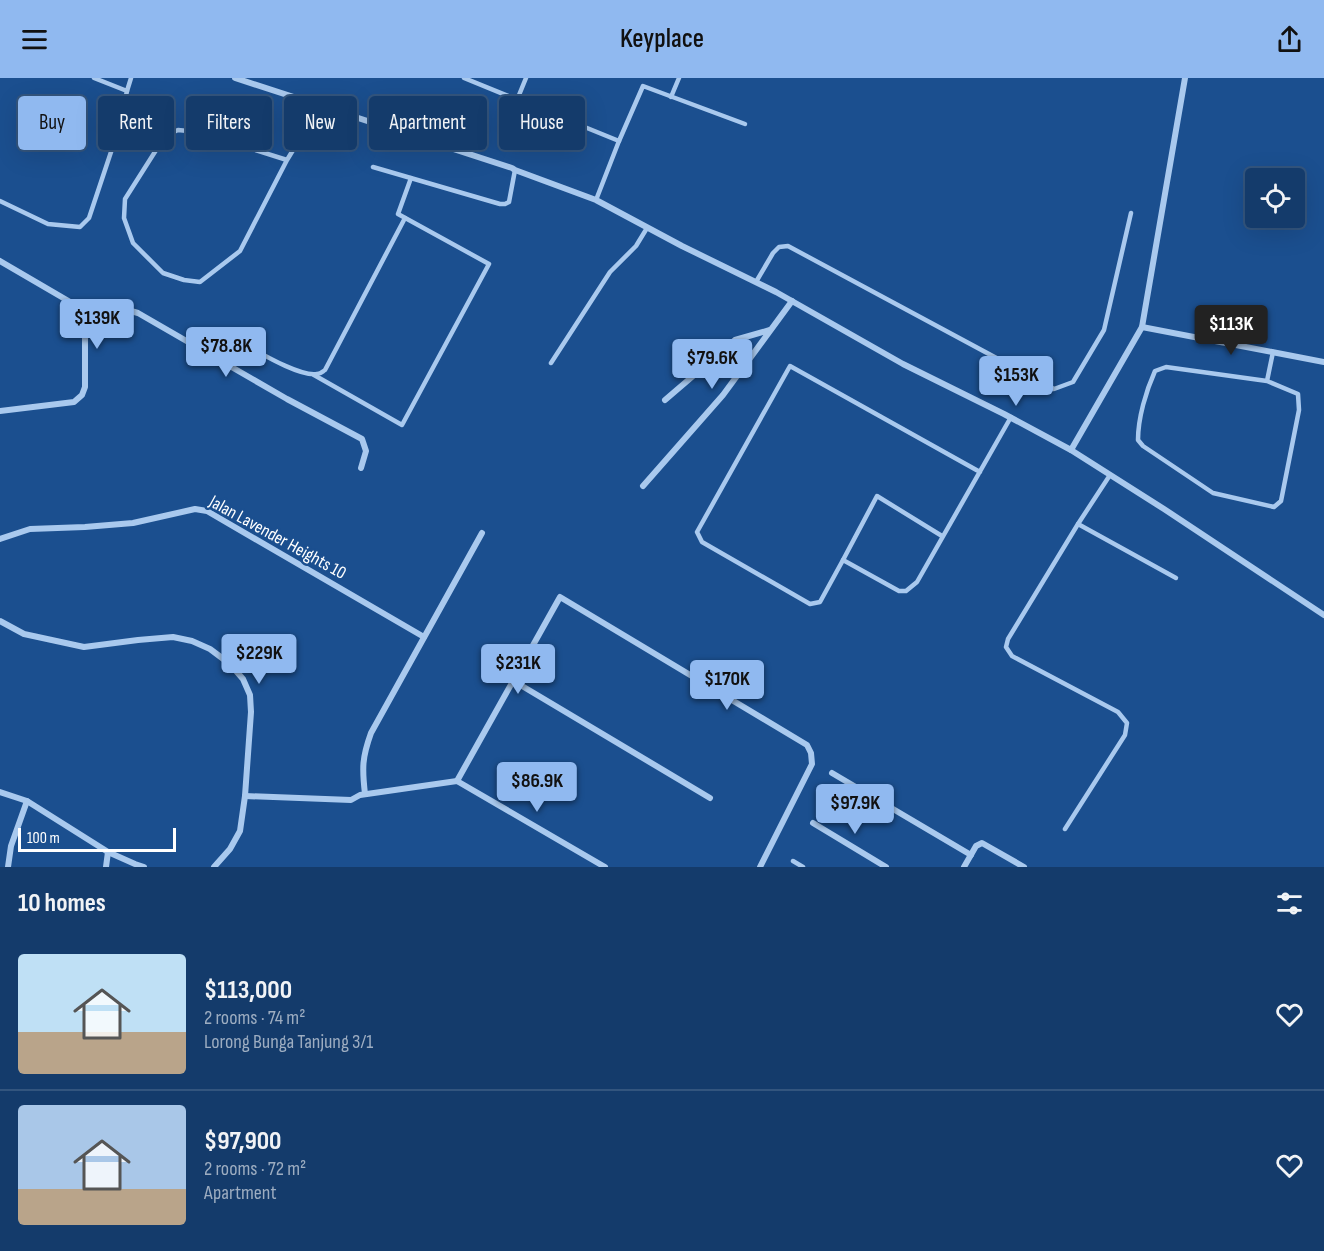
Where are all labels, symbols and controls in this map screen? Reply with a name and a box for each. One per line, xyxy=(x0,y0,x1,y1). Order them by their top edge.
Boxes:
icon: menu xyxy=(18,23,51,56)
text: Keyplace xyxy=(620,23,704,55)
icon: share xyxy=(1273,23,1306,56)
chip: Buy xyxy=(18,96,86,150)
chip: Rent xyxy=(98,96,174,150)
chip: Filters xyxy=(186,96,272,150)
chip: New xyxy=(284,96,357,150)
chip: Apartment xyxy=(369,96,487,150)
chip: House xyxy=(499,96,585,150)
map controls xyxy=(1245,168,1305,228)
button: locate xyxy=(1245,168,1305,228)
pin: $139K xyxy=(55,299,139,350)
pin: $113K xyxy=(1189,305,1273,356)
text: $139K xyxy=(74,306,120,330)
text: $113K xyxy=(1209,312,1253,336)
pin: $78.8K xyxy=(177,327,275,378)
text: $78.8K xyxy=(200,334,252,358)
pin: $79.6K xyxy=(663,339,761,390)
text: $79.6K xyxy=(686,346,738,370)
pin: $153K xyxy=(974,356,1058,407)
text: $153K xyxy=(993,363,1039,387)
street label: Jalan Lavender Heights 10 xyxy=(205,491,350,584)
pin: $229K xyxy=(217,634,301,685)
text: $229K xyxy=(235,641,283,665)
pin: $231K xyxy=(476,644,560,695)
text: $231K xyxy=(495,651,541,675)
pin: $170K xyxy=(685,660,769,711)
text: $170K xyxy=(704,667,750,691)
pin: $86.9K xyxy=(488,762,586,813)
text: $86.9K xyxy=(511,769,563,793)
pin: $97.9K xyxy=(806,784,904,835)
text: $97.9K xyxy=(830,791,880,815)
scale bar xyxy=(18,825,176,852)
text: 100 m xyxy=(27,829,60,848)
icon: filters xyxy=(1273,887,1306,920)
text: 10 homes xyxy=(18,888,106,919)
text: $113,000 xyxy=(204,975,292,1006)
icon: home xyxy=(66,978,138,1050)
icon: heart xyxy=(1273,998,1306,1031)
text: 2 rooms · 74 m² xyxy=(204,1006,305,1030)
text: Lorong Bunga Tanjung 3/1 xyxy=(204,1030,373,1054)
text: $97,900 xyxy=(204,1126,281,1157)
icon: home xyxy=(66,1129,138,1201)
icon: heart xyxy=(1273,1149,1306,1182)
text: 2 rooms · 72 m² xyxy=(204,1157,306,1181)
text: Apartment xyxy=(204,1181,277,1205)

